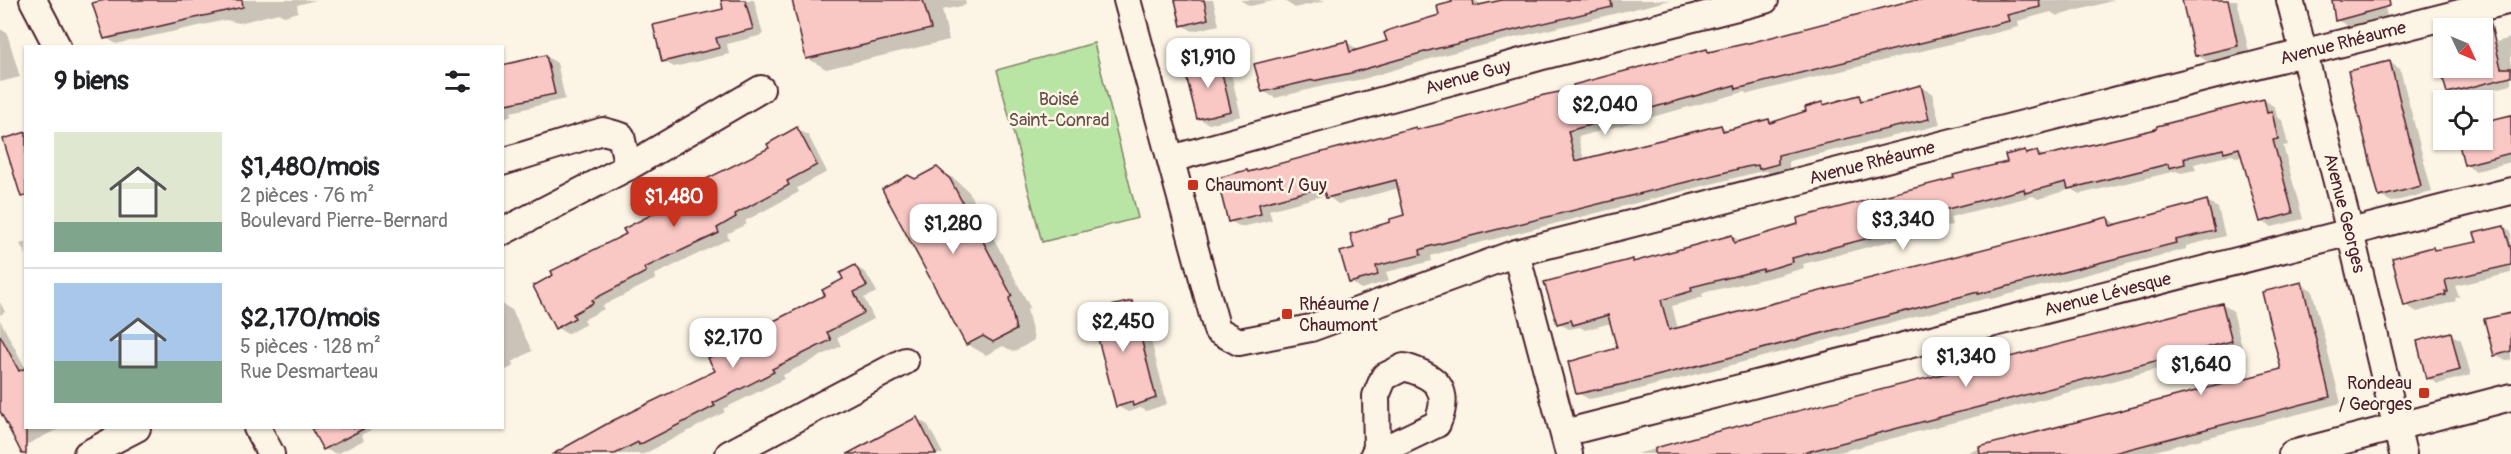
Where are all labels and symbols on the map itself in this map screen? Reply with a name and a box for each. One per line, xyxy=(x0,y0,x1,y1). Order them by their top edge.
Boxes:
street label: Avenue Rhéaume xyxy=(2278,16,2409,70)
north arrow xyxy=(2433,18,2493,78)
pin: $1,910 xyxy=(1159,38,1257,89)
street label: Avenue Guy xyxy=(1422,54,1514,100)
pin: $2,040 xyxy=(1556,85,1654,136)
park label: Boisé Saint-Conrad xyxy=(1008,88,1110,132)
street label: Avenue Rhéaume xyxy=(1807,136,1938,190)
street label: Avenue Georges xyxy=(2318,151,2370,275)
place label: Chaumont / Guy xyxy=(1205,174,1327,197)
pin: $1,480 xyxy=(625,177,723,228)
marker: Chaumont / Guy xyxy=(1186,178,1200,192)
pin: $3,340 xyxy=(1854,200,1952,251)
pin: $1,280 xyxy=(904,204,1002,255)
street label: Avenue Lévesque xyxy=(2042,267,2174,322)
place label: Rhéaume / Chaumont xyxy=(1299,293,1379,337)
pin: $2,450 xyxy=(1074,302,1172,353)
marker: Rhéaume / Chaumont xyxy=(1280,307,1294,321)
pin: $2,170 xyxy=(684,318,782,369)
pin: $1,340 xyxy=(1917,337,2015,388)
pin: $1,640 xyxy=(2152,345,2250,396)
place label: Rondeau / Georges xyxy=(2339,372,2412,416)
marker: Rondeau / Georges xyxy=(2417,386,2431,400)

